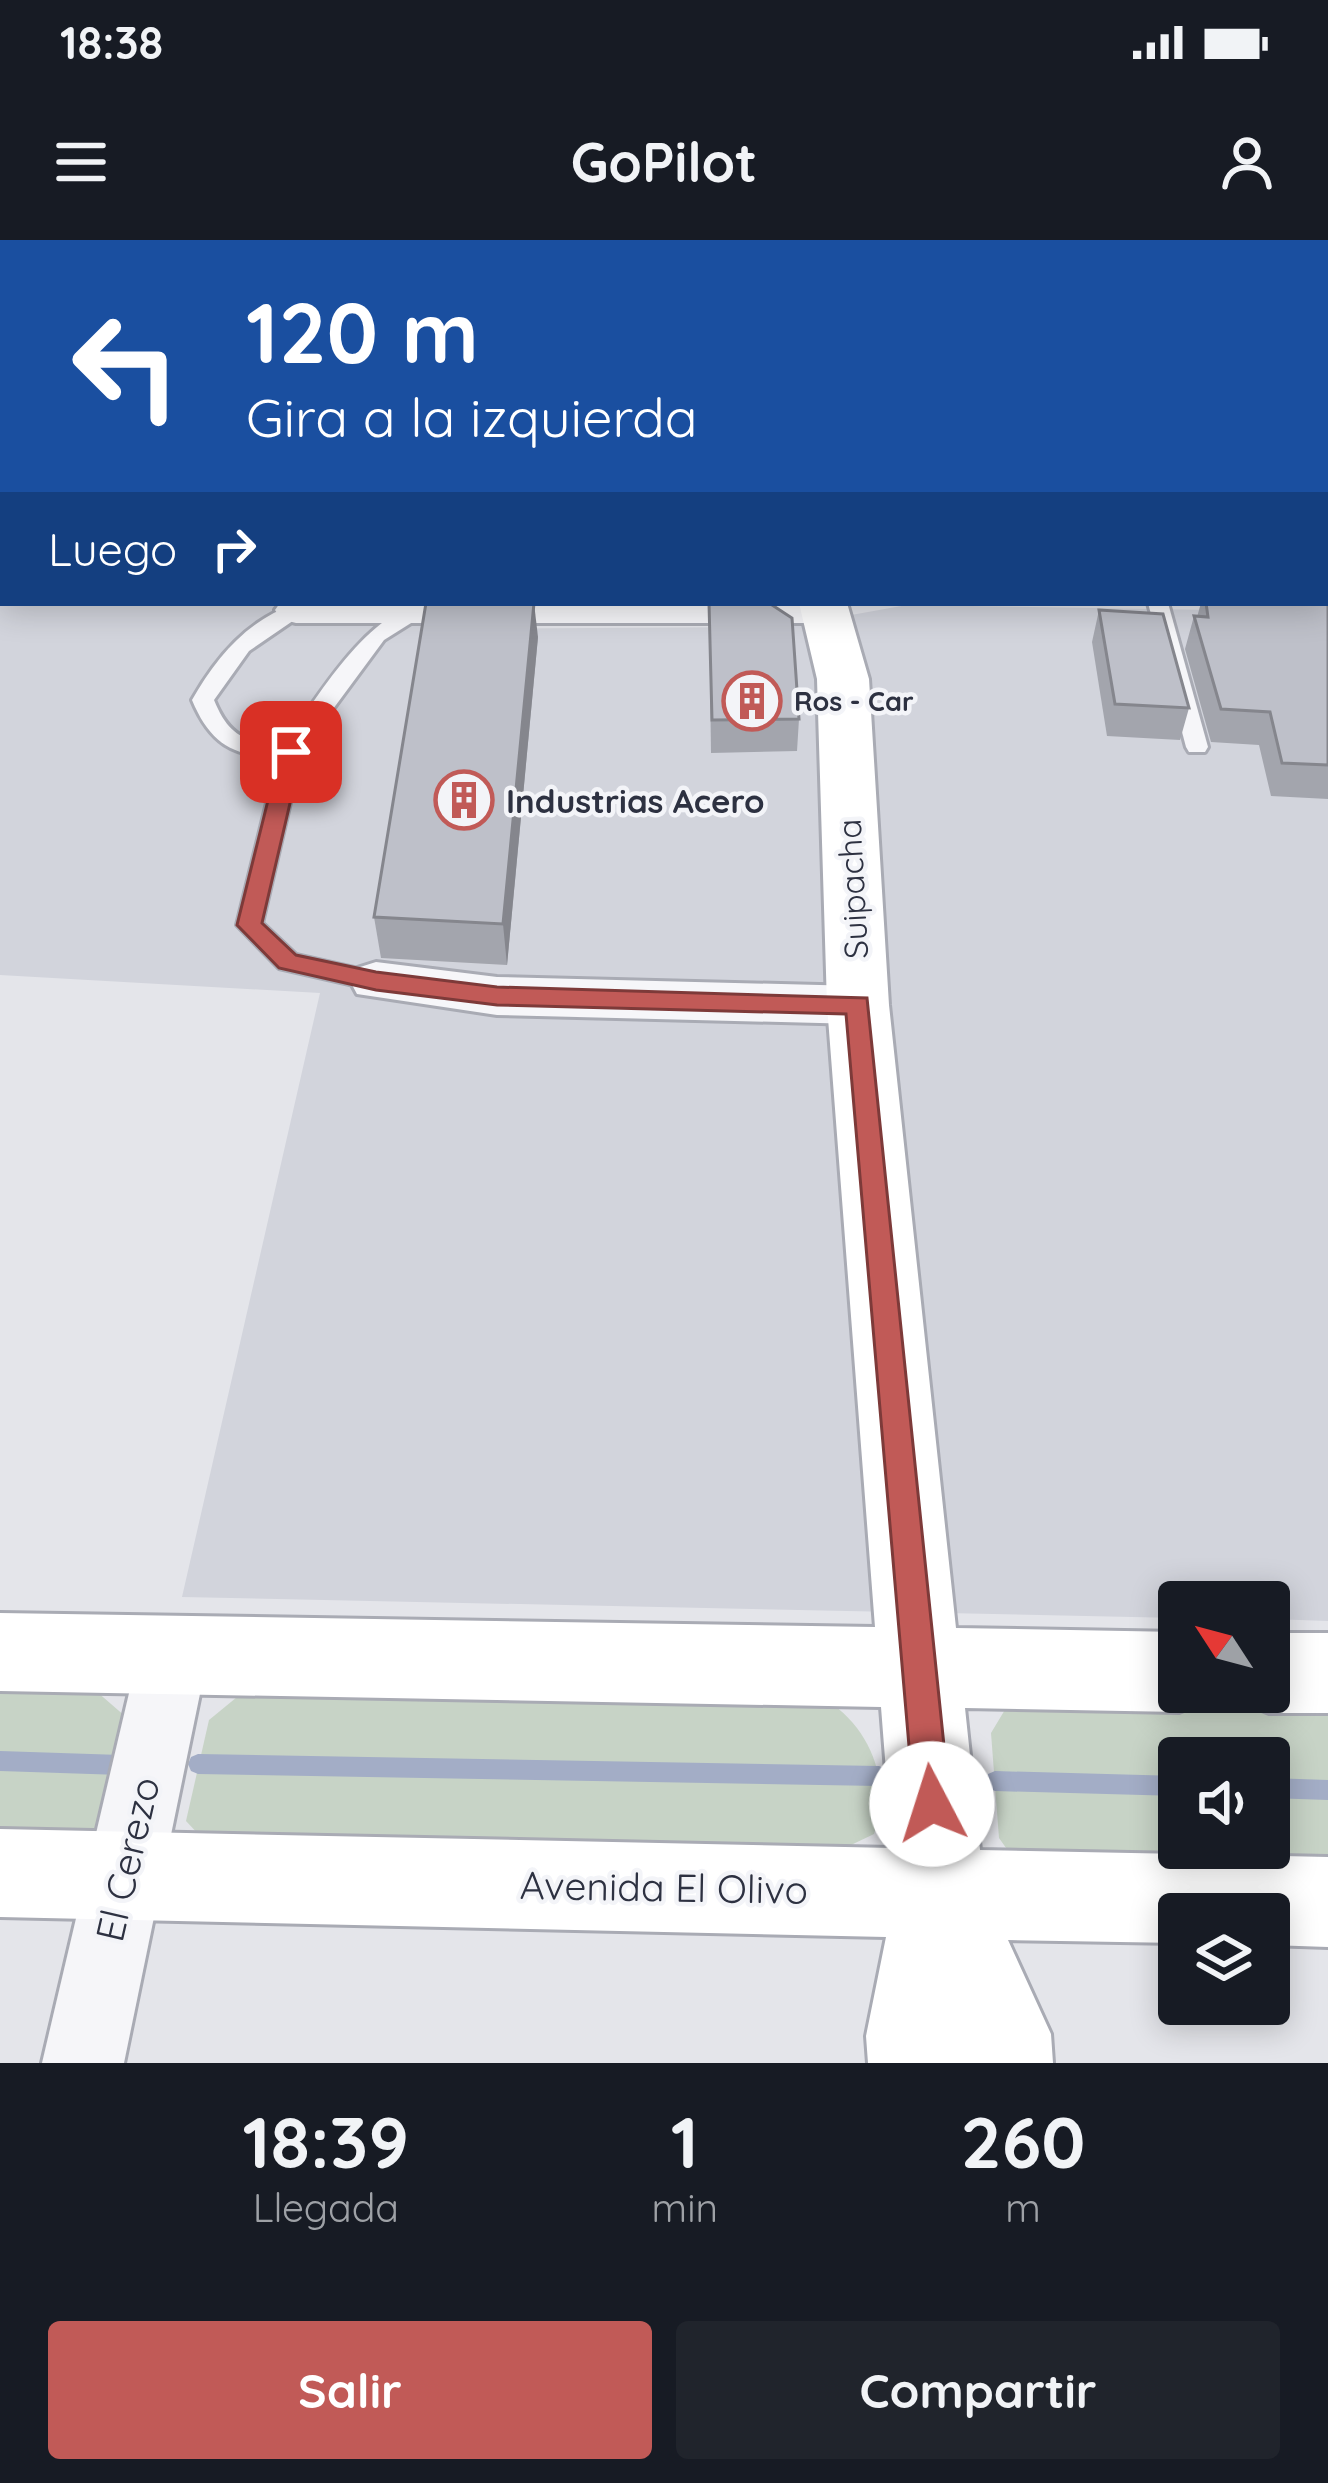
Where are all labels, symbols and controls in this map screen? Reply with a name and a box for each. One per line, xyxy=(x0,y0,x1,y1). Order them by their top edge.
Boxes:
text: 18:38 xyxy=(60,14,163,70)
text: GoPilot xyxy=(571,128,757,196)
icon: menu xyxy=(48,129,114,195)
icon: person xyxy=(1214,129,1280,195)
text: 120 m xyxy=(246,279,479,384)
icon: left xyxy=(48,288,204,444)
text: Gira a la izquierda xyxy=(246,383,698,451)
icon: right xyxy=(201,516,267,582)
text: Luego xyxy=(48,521,177,577)
building icon: Ros - Car xyxy=(721,670,783,732)
place label: Ros - Car xyxy=(794,684,914,718)
pin xyxy=(240,701,342,803)
icon: arrive xyxy=(258,719,324,785)
building icon: Industrias Acero xyxy=(433,769,495,831)
place label: Industrias Acero xyxy=(506,780,765,821)
street label: Suipacha xyxy=(828,818,876,960)
north arrow xyxy=(1158,1581,1290,1713)
map controls xyxy=(1158,1581,1290,2025)
button: sound xyxy=(1158,1737,1290,1869)
position arrow xyxy=(869,1741,995,1867)
street label: El Cerezo xyxy=(84,1772,170,1946)
street label: Avenida El Olivo xyxy=(519,1860,809,1914)
button: layers xyxy=(1158,1893,1290,2025)
text: 18:39 xyxy=(242,2096,409,2186)
text: 1 xyxy=(671,2096,699,2186)
text: 260 xyxy=(961,2096,1086,2186)
text: Llegada xyxy=(253,2183,399,2232)
text: min xyxy=(652,2183,718,2232)
text: m xyxy=(1005,2183,1041,2232)
button: Salir xyxy=(48,2321,652,2459)
button: Compartir xyxy=(676,2321,1280,2459)

